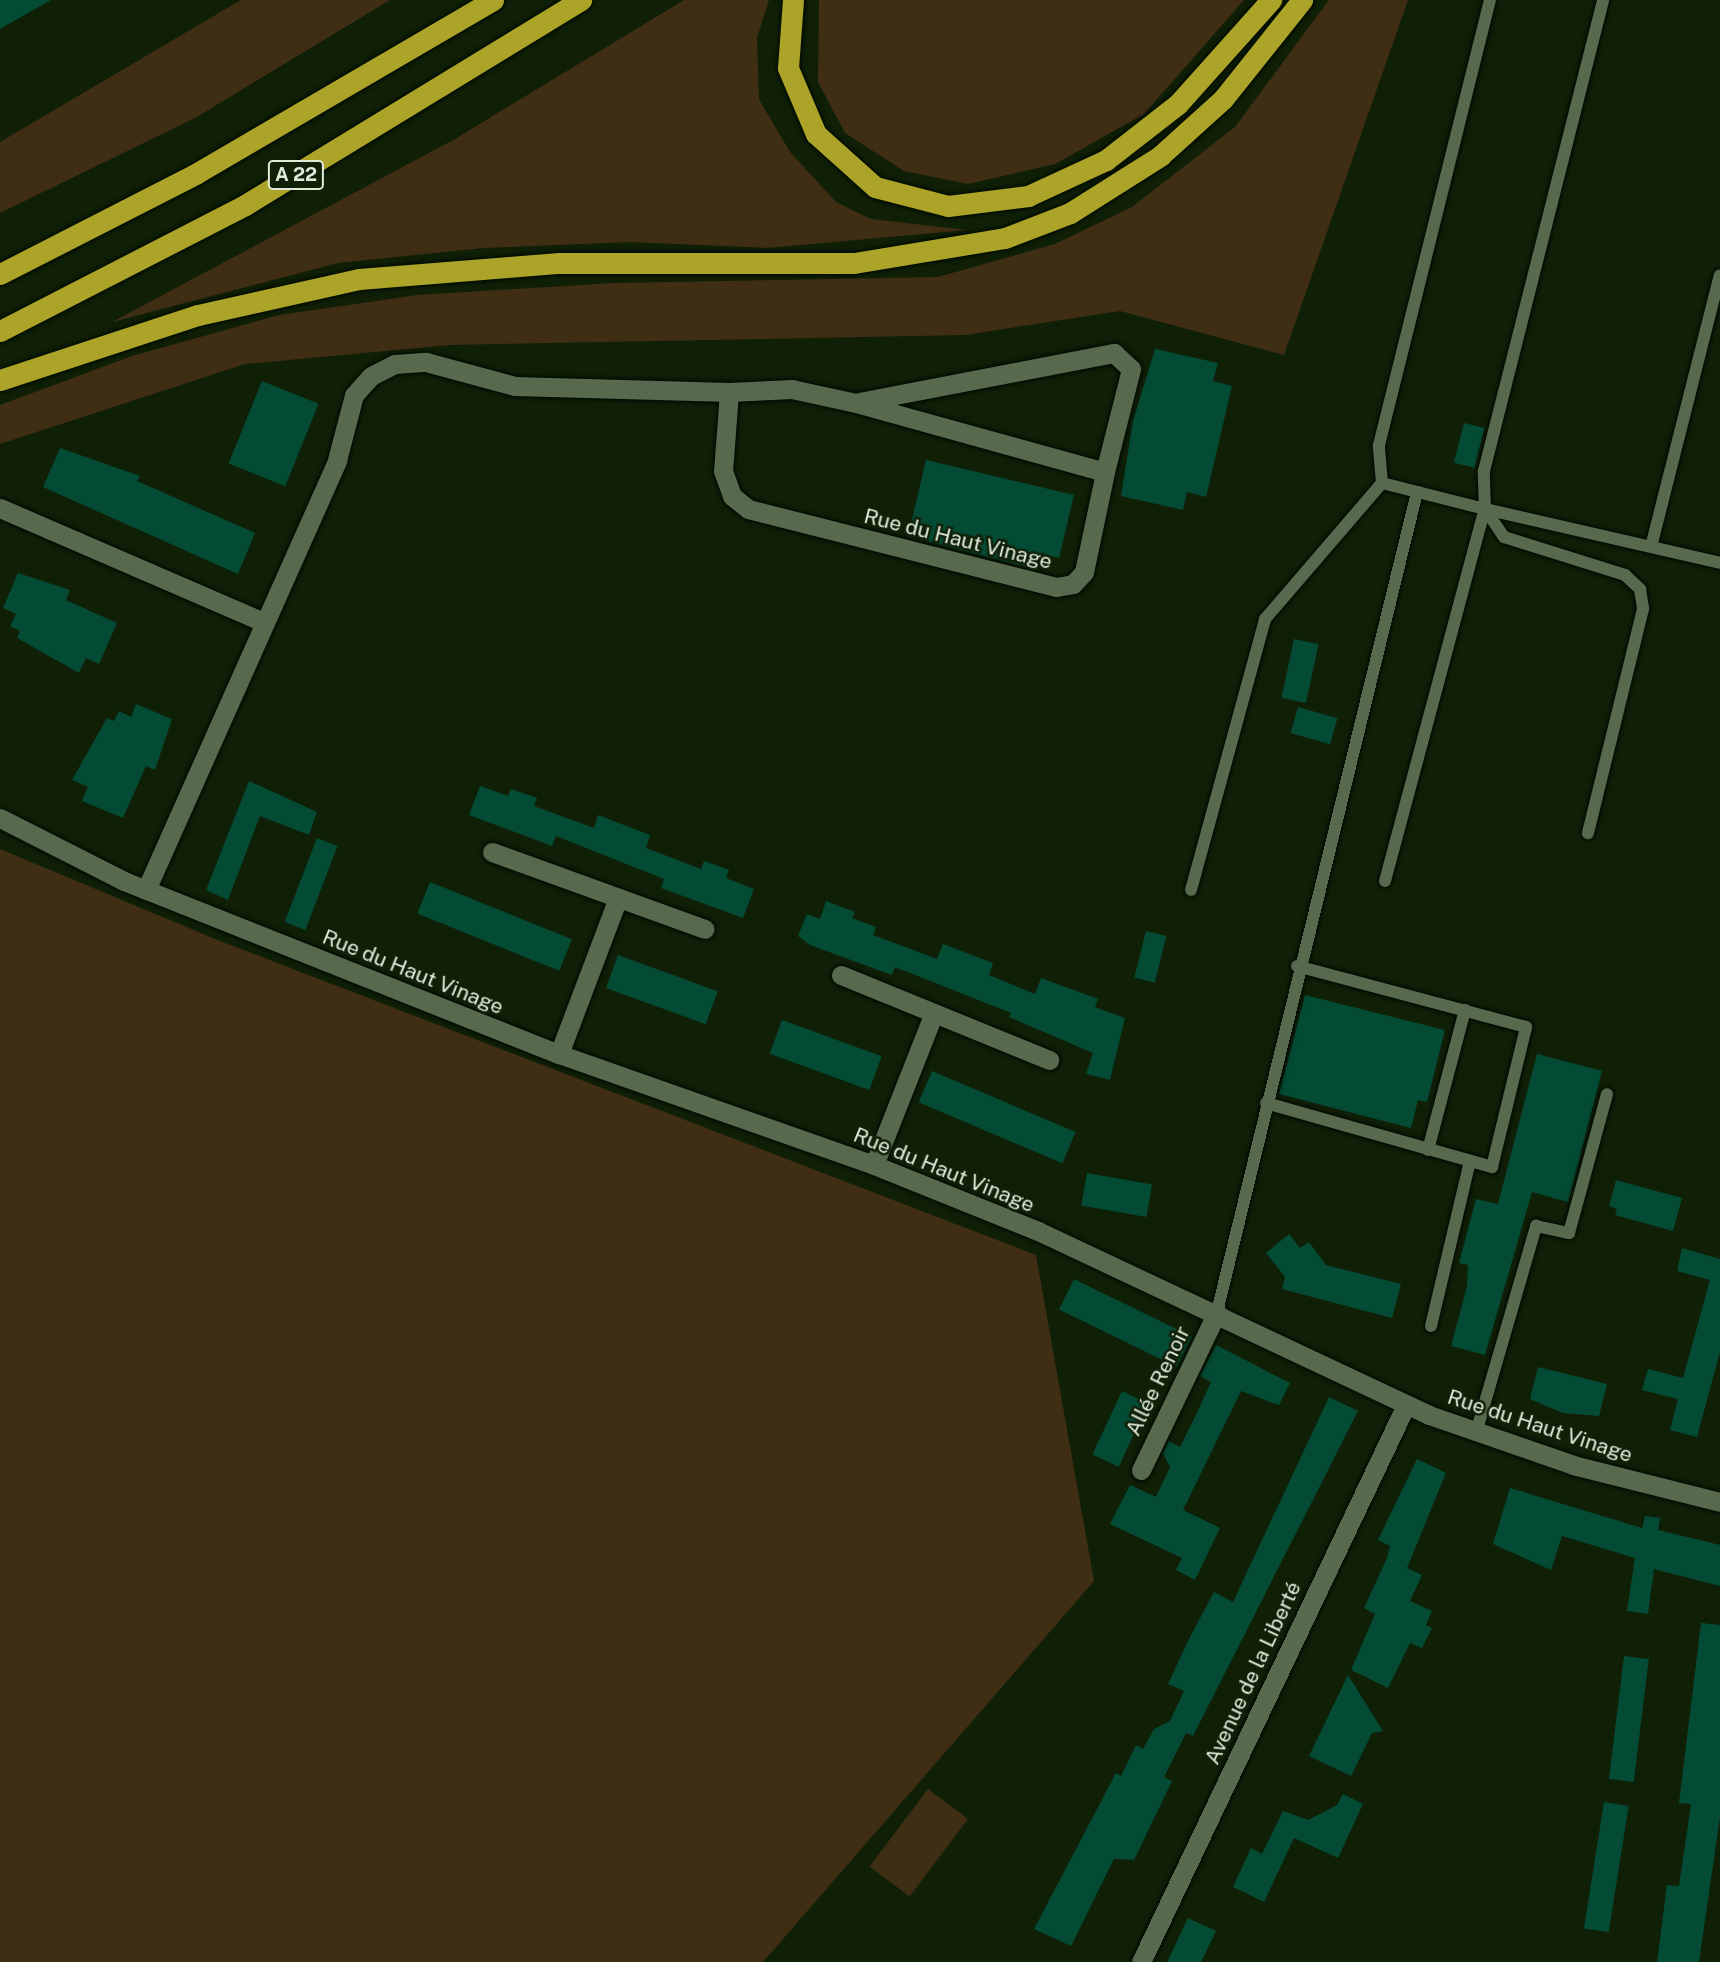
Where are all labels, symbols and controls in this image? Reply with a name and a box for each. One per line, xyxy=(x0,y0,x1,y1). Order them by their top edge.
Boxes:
road number: A 22 xyxy=(266,160,326,190)
street label: Rue du Haut Vinage xyxy=(861,503,1055,575)
street label: Rue du Haut Vinage xyxy=(318,924,508,1020)
street label: Rue du Haut Vinage xyxy=(849,1122,1039,1218)
street label: Allée Renoir xyxy=(1121,1322,1195,1440)
street label: Rue du Haut Vinage xyxy=(1444,1384,1636,1468)
street label: Avenue de la Liberté xyxy=(1199,1577,1307,1769)

